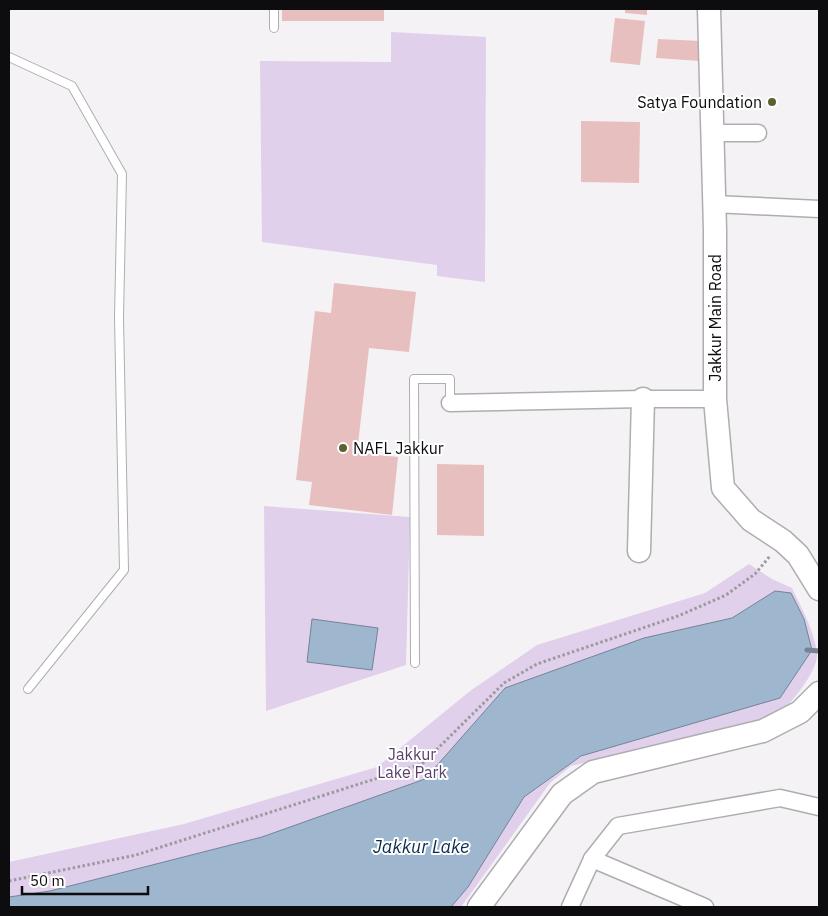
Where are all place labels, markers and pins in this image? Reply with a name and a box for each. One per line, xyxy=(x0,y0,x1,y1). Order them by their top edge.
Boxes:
place label: Satya Foundation xyxy=(637,92,762,112)
marker: Satya Foundation xyxy=(766,96,778,108)
place label: NAFL Jakkur xyxy=(353,438,444,458)
marker: NAFL Jakkur xyxy=(337,442,349,454)

